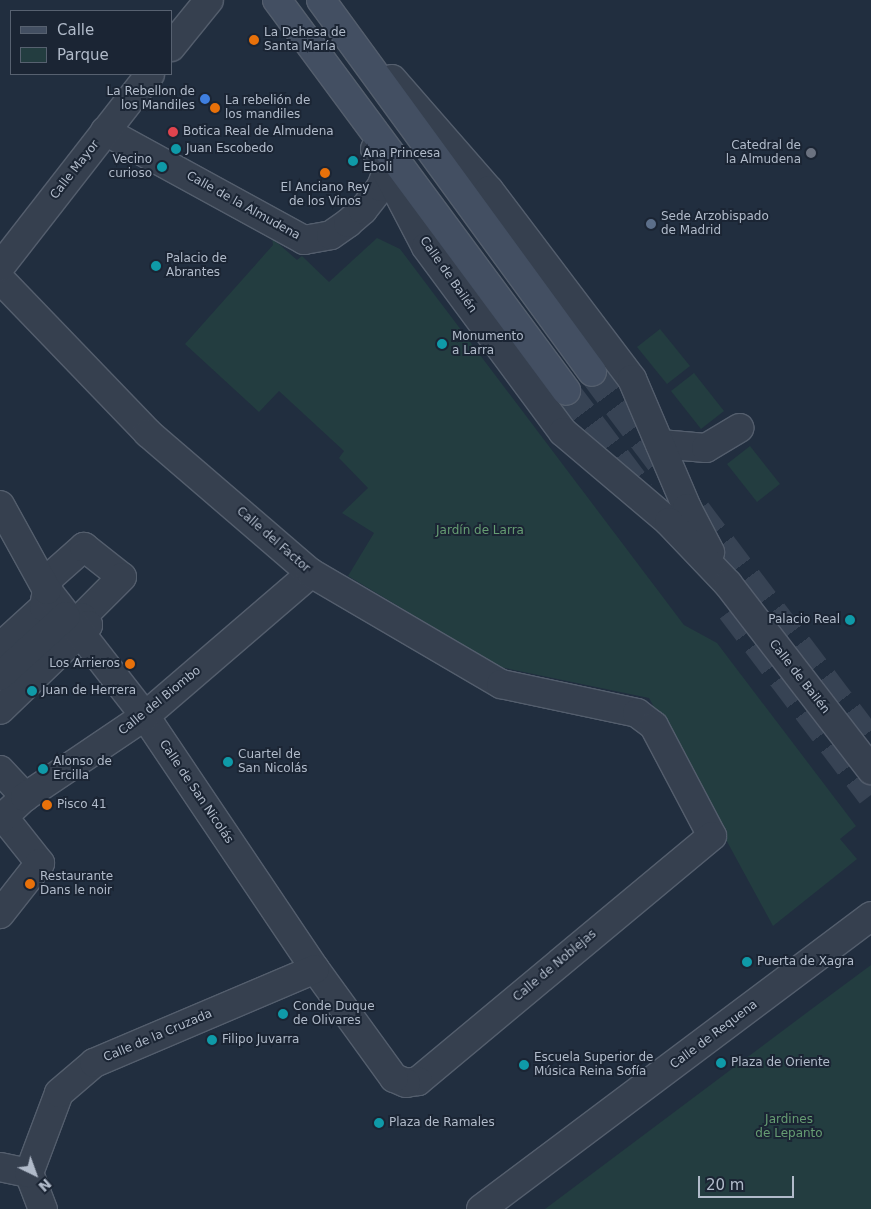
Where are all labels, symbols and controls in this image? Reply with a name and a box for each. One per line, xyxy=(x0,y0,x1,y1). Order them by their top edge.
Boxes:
legend xyxy=(10,10,172,75)
text: Calle xyxy=(57,21,94,39)
place label: La Dehesa de Santa María xyxy=(264,26,346,54)
marker: La Dehesa de Santa María xyxy=(248,34,260,46)
text: Parque xyxy=(57,46,109,64)
place label: La Rebellon de los Mandiles xyxy=(107,85,195,113)
marker: La Rebellon de los Mandiles xyxy=(199,93,211,105)
place label: La rebelión de los mandiles xyxy=(225,94,310,122)
marker: La rebelión de los mandiles xyxy=(209,102,221,114)
place label: Botica Real de Almudena xyxy=(183,125,334,139)
marker: Botica Real de Almudena xyxy=(167,126,179,138)
street label: Calle Mayor xyxy=(48,138,102,202)
place label: Catedral de la Almudena xyxy=(726,139,801,167)
place label: Juan Escobedo xyxy=(186,142,274,156)
marker: Juan Escobedo xyxy=(170,143,182,155)
place label: Ana Princesa Eboli xyxy=(363,147,440,175)
marker: Catedral de la Almudena xyxy=(805,147,817,159)
place label: Vecino curioso xyxy=(109,153,152,181)
marker: Ana Princesa Eboli xyxy=(347,155,359,167)
marker: Vecino curioso xyxy=(156,161,168,173)
marker: El Anciano Rey de los Vinos xyxy=(319,167,331,179)
street label: Calle de la Almudena xyxy=(184,169,302,243)
place label: El Anciano Rey de los Vinos xyxy=(281,181,369,209)
place label: Sede Arzobispado de Madrid xyxy=(661,210,769,238)
marker: Sede Arzobispado de Madrid xyxy=(645,218,657,230)
street label: Calle de Bailén xyxy=(416,234,480,316)
place label: Palacio de Abrantes xyxy=(166,252,227,280)
marker: Palacio de Abrantes xyxy=(150,260,162,272)
place label: Monumento a Larra xyxy=(452,330,524,358)
marker: Monumento a Larra xyxy=(436,338,448,350)
street label: Calle del Factor xyxy=(233,504,313,576)
park label: Jardín de Larra xyxy=(436,524,524,538)
place label: Palacio Real xyxy=(768,613,840,627)
marker: Palacio Real xyxy=(844,614,856,626)
street label: Calle de Bailén xyxy=(766,637,832,717)
place label: Los Arrieros xyxy=(49,657,120,671)
marker: Los Arrieros xyxy=(124,658,136,670)
street label: Calle del Biombo xyxy=(116,664,204,738)
place label: Juan de Herrera xyxy=(42,684,136,698)
marker: Juan de Herrera xyxy=(26,685,38,697)
street label: Calle de San Nicolás xyxy=(156,737,236,847)
place label: Cuartel de San Nicolás xyxy=(238,748,308,776)
place label: Alonso de Ercilla xyxy=(53,755,112,783)
marker: Cuartel de San Nicolás xyxy=(222,756,234,768)
marker: Alonso de Ercilla xyxy=(37,763,49,775)
place label: Pisco 41 xyxy=(57,798,107,812)
marker: Pisco 41 xyxy=(41,799,53,811)
place label: Restaurante Dans le noir xyxy=(40,870,113,898)
marker: Restaurante Dans le noir xyxy=(24,878,36,890)
street label: Calle de Noblejas xyxy=(511,927,599,1005)
place label: Puerta de Xagra xyxy=(757,955,854,969)
marker: Puerta de Xagra xyxy=(741,956,753,968)
street label: Calle de Requena xyxy=(668,998,760,1072)
place label: Conde Duque de Olivares xyxy=(293,1000,375,1028)
street label: Calle de la Cruzada xyxy=(102,1007,214,1065)
marker: Conde Duque de Olivares xyxy=(277,1008,289,1020)
place label: Filipo Juvarra xyxy=(222,1033,299,1047)
marker: Filipo Juvarra xyxy=(206,1034,218,1046)
place label: Escuela Superior de Música Reina Sofía xyxy=(534,1051,654,1079)
place label: Plaza de Oriente xyxy=(731,1056,830,1070)
marker: Plaza de Oriente xyxy=(715,1057,727,1069)
marker: Escuela Superior de Música Reina Sofía xyxy=(518,1059,530,1071)
park label: Jardines de Lepanto xyxy=(755,1113,823,1141)
place label: Plaza de Ramales xyxy=(389,1116,495,1130)
marker: Plaza de Ramales xyxy=(373,1117,385,1129)
north arrow xyxy=(10,1149,60,1199)
scale bar xyxy=(701,1166,797,1198)
text: N xyxy=(35,1175,55,1195)
text: 20 m xyxy=(706,1176,744,1194)

